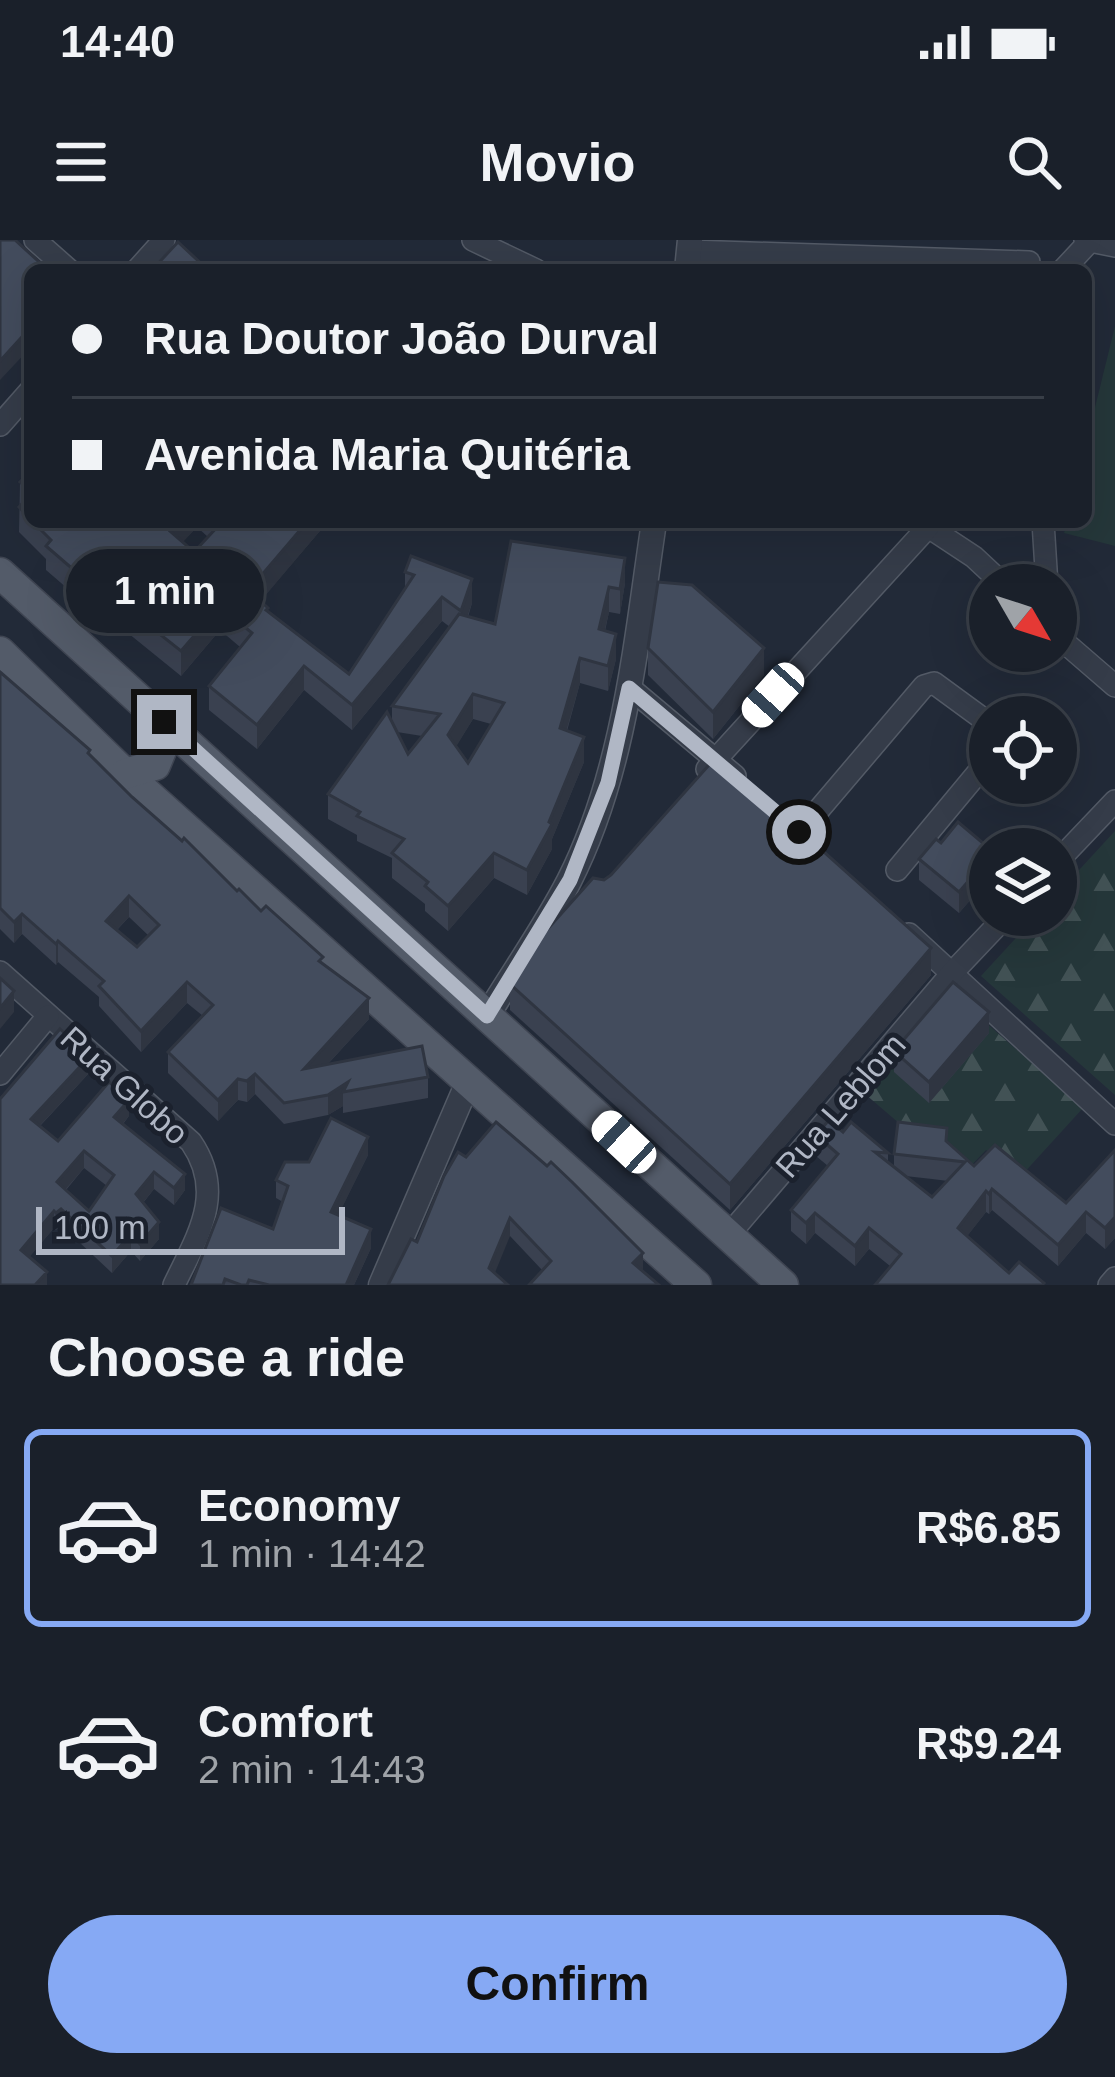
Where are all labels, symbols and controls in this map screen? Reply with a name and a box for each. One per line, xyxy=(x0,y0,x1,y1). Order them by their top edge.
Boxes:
text: 14:40 xyxy=(60,16,175,67)
icon: menu xyxy=(48,129,114,195)
icon: search xyxy=(1001,129,1067,195)
text: Movio xyxy=(480,132,636,192)
text: Rua Doutor João Durval xyxy=(144,313,659,364)
text: Avenida Maria Quitéria xyxy=(144,429,630,480)
callout: 1 min xyxy=(65,548,263,632)
north arrow xyxy=(969,564,1077,672)
map controls xyxy=(969,564,1077,936)
text: 1 min xyxy=(114,569,216,612)
car xyxy=(736,656,810,734)
route end xyxy=(137,695,191,749)
button: locate xyxy=(969,696,1077,804)
route start xyxy=(772,805,826,859)
button: layers xyxy=(969,828,1077,936)
street label: Rua Globo xyxy=(54,1019,196,1152)
street label: Rua Leblom xyxy=(768,1026,913,1185)
car xyxy=(585,1104,663,1180)
scale bar xyxy=(36,1201,345,1254)
text: 100 m xyxy=(54,1209,146,1246)
text: Choose a ride xyxy=(48,1327,405,1387)
icon: car xyxy=(54,1474,162,1582)
text: Economy xyxy=(198,1480,401,1531)
text: R$6.85 xyxy=(916,1502,1061,1553)
text: 1 min · 14:42 xyxy=(198,1532,426,1575)
icon: car xyxy=(54,1690,162,1798)
text: Comfort xyxy=(198,1696,373,1747)
text: R$9.24 xyxy=(916,1718,1061,1769)
text: 2 min · 14:43 xyxy=(198,1748,426,1791)
button: Confirm xyxy=(48,1915,1067,2053)

